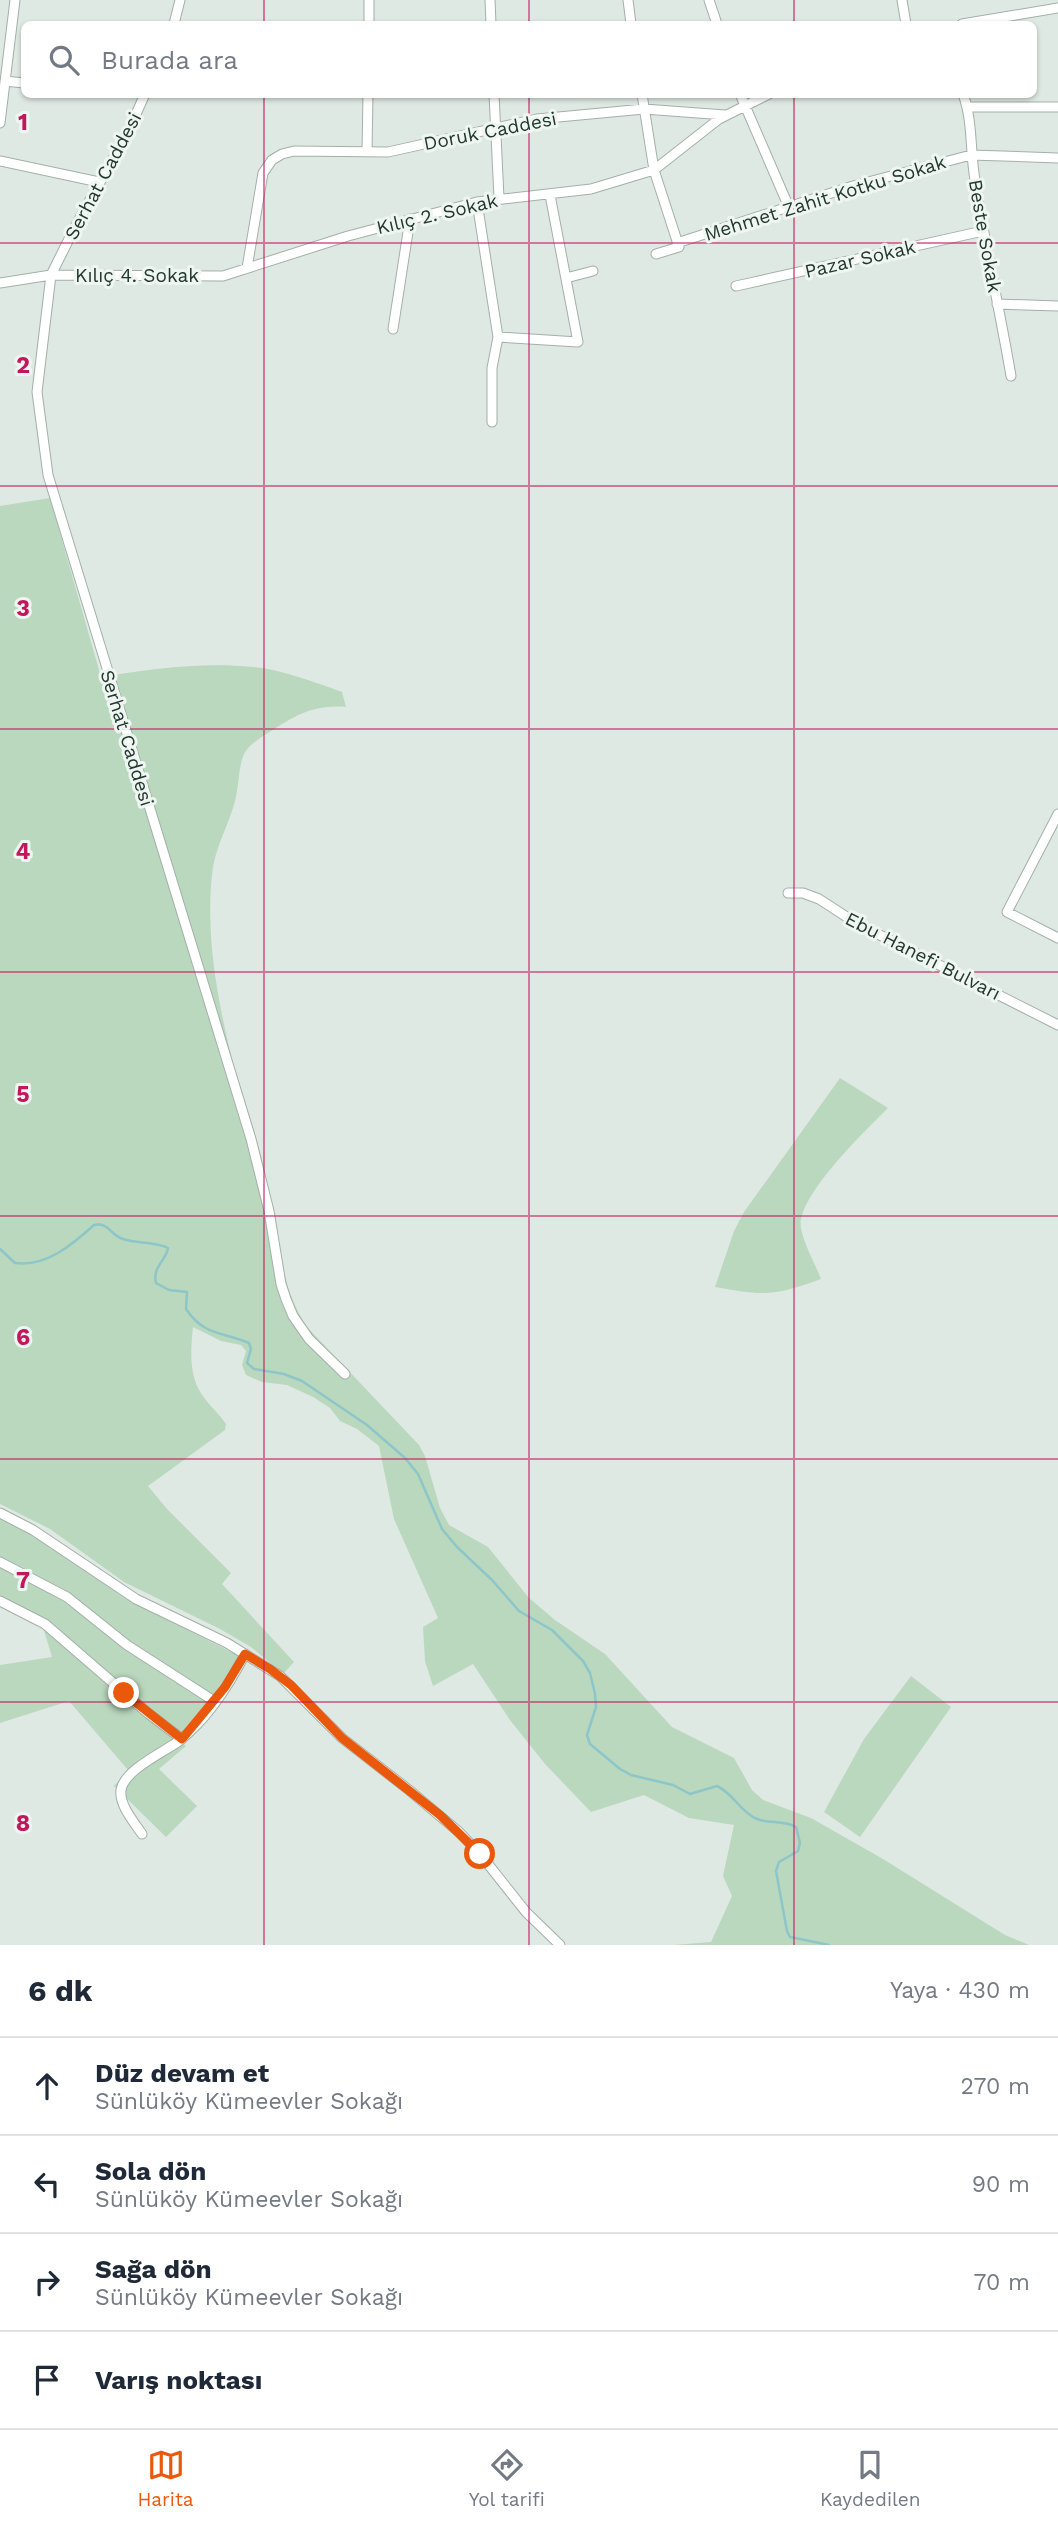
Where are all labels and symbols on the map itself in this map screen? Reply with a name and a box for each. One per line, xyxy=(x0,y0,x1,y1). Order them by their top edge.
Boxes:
street label: Doruk Caddesi xyxy=(422,107,558,155)
street label: Serhat Caddesi xyxy=(60,108,146,244)
text: 1 xyxy=(18,109,28,136)
street label: Mehmet Zahit Kotku Sokak xyxy=(701,150,949,246)
street label: Beste Sokak xyxy=(964,178,1006,295)
street label: Kılıç 2. Sokak xyxy=(374,189,500,239)
street label: Pazar Sokak xyxy=(802,235,918,283)
street label: Kılıç 4. Sokak xyxy=(75,264,199,287)
text: 2 xyxy=(16,352,30,379)
text: 3 xyxy=(16,595,30,622)
street label: Serhat Caddesi xyxy=(95,667,159,809)
text: 4 xyxy=(16,838,31,865)
street label: Ebu Hanefi Bulvarı xyxy=(842,907,1004,1005)
text: 5 xyxy=(16,1081,30,1108)
text: 6 xyxy=(16,1324,30,1351)
text: 7 xyxy=(16,1567,30,1594)
route end xyxy=(108,1677,139,1708)
text: 8 xyxy=(16,1810,30,1837)
route start xyxy=(464,1838,495,1869)

